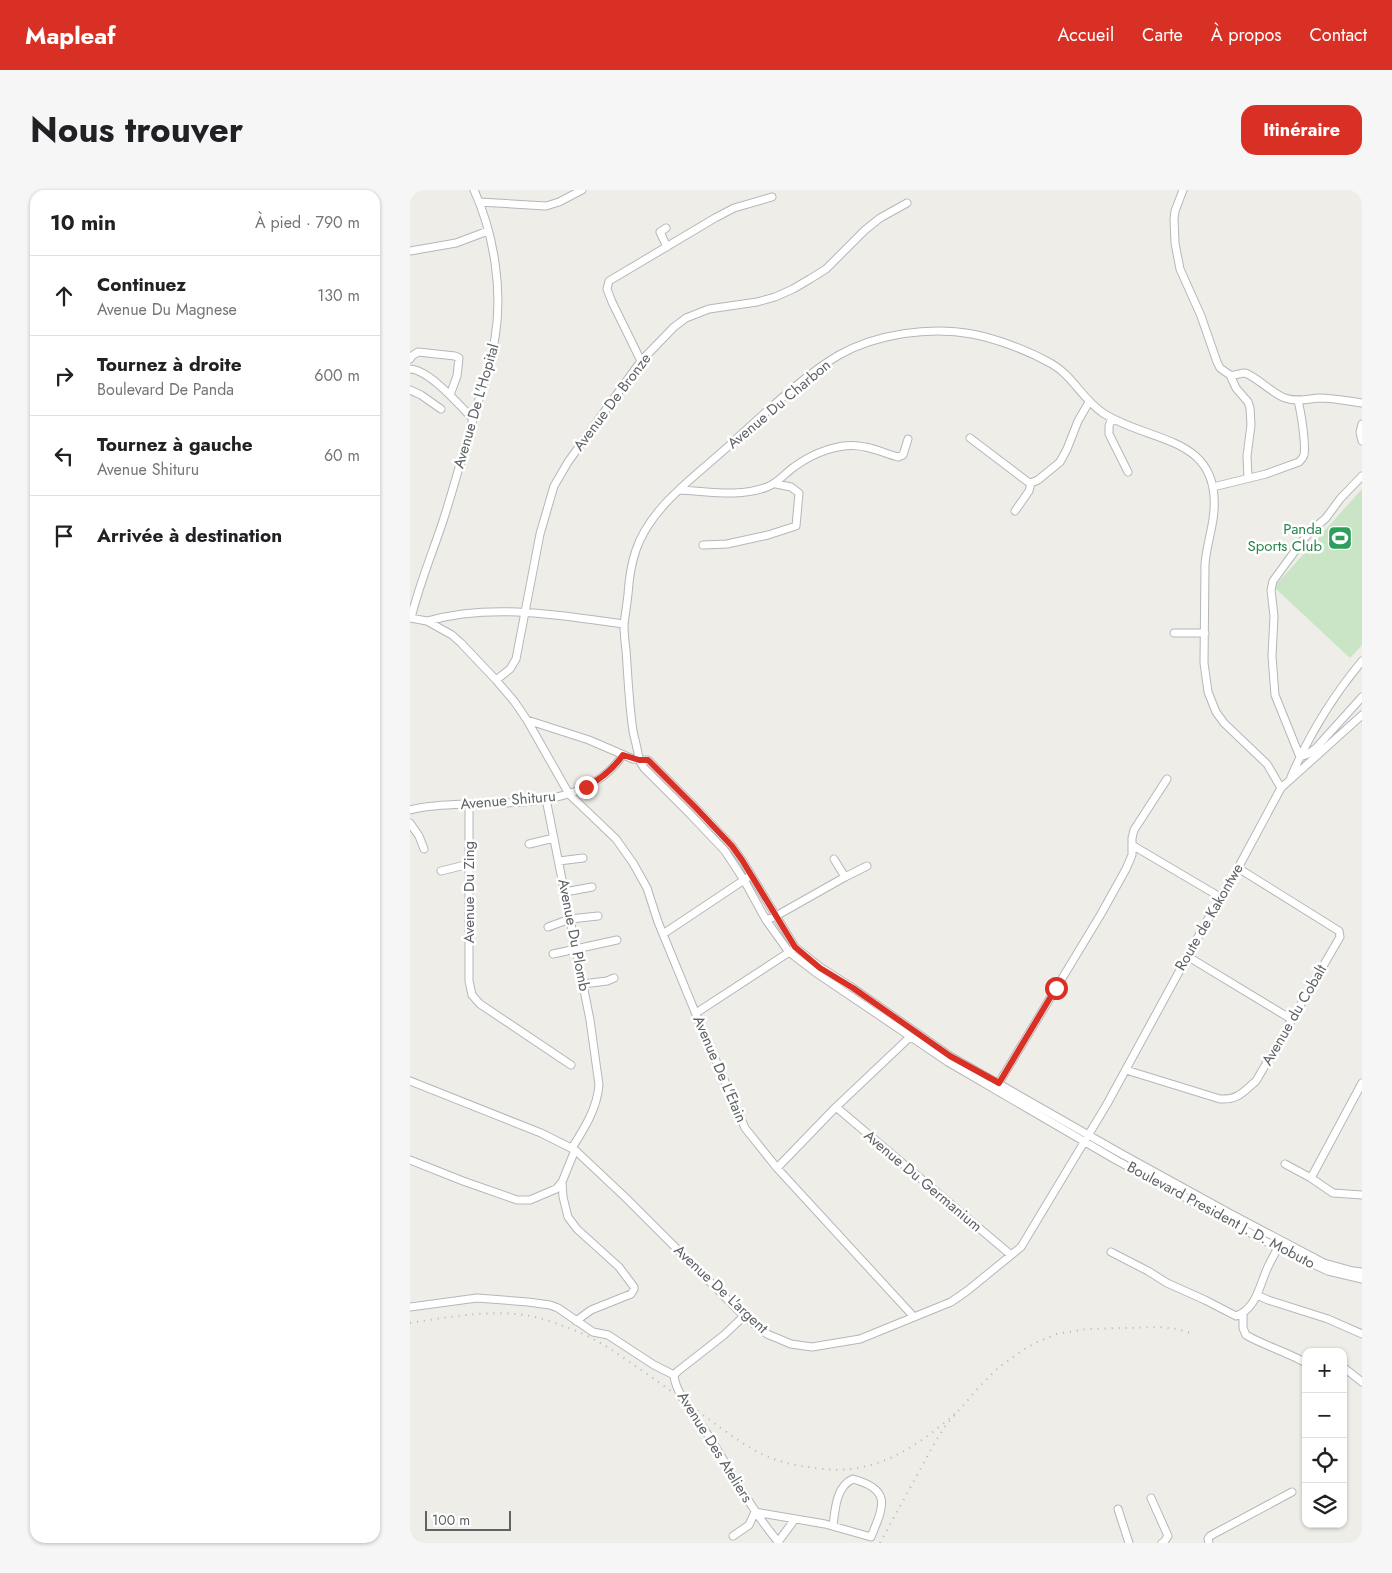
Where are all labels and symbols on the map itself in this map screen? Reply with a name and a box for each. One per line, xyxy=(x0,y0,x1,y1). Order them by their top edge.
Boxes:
street label: Avenue De L'Hopital xyxy=(448,341,504,471)
street label: Avenue De Bronze xyxy=(568,348,656,456)
street label: Avenue Du Charbon xyxy=(723,354,835,454)
place label: Panda Sports Club xyxy=(1248,518,1322,557)
sports icon: Panda Sports Club xyxy=(1327,525,1353,551)
route end xyxy=(575,776,598,799)
street label: Avenue Shituru xyxy=(459,785,557,815)
street label: Avenue Du Zing xyxy=(458,841,480,943)
street label: Route de Kakontwe xyxy=(1169,859,1249,975)
street label: Avenue Du Plomb xyxy=(552,877,596,993)
street label: Avenue du Cobalt xyxy=(1256,960,1332,1070)
route start xyxy=(1045,977,1068,1000)
street label: Avenue De L'Etain xyxy=(688,1012,752,1126)
street label: Avenue Du Germanium xyxy=(859,1125,987,1237)
street label: Boulevard President J. D. Mobuto xyxy=(1123,1156,1319,1274)
street label: Avenue De L'argent xyxy=(669,1239,773,1339)
street label: Avenue Des Ateliers xyxy=(672,1387,758,1507)
scale bar xyxy=(425,1508,511,1531)

